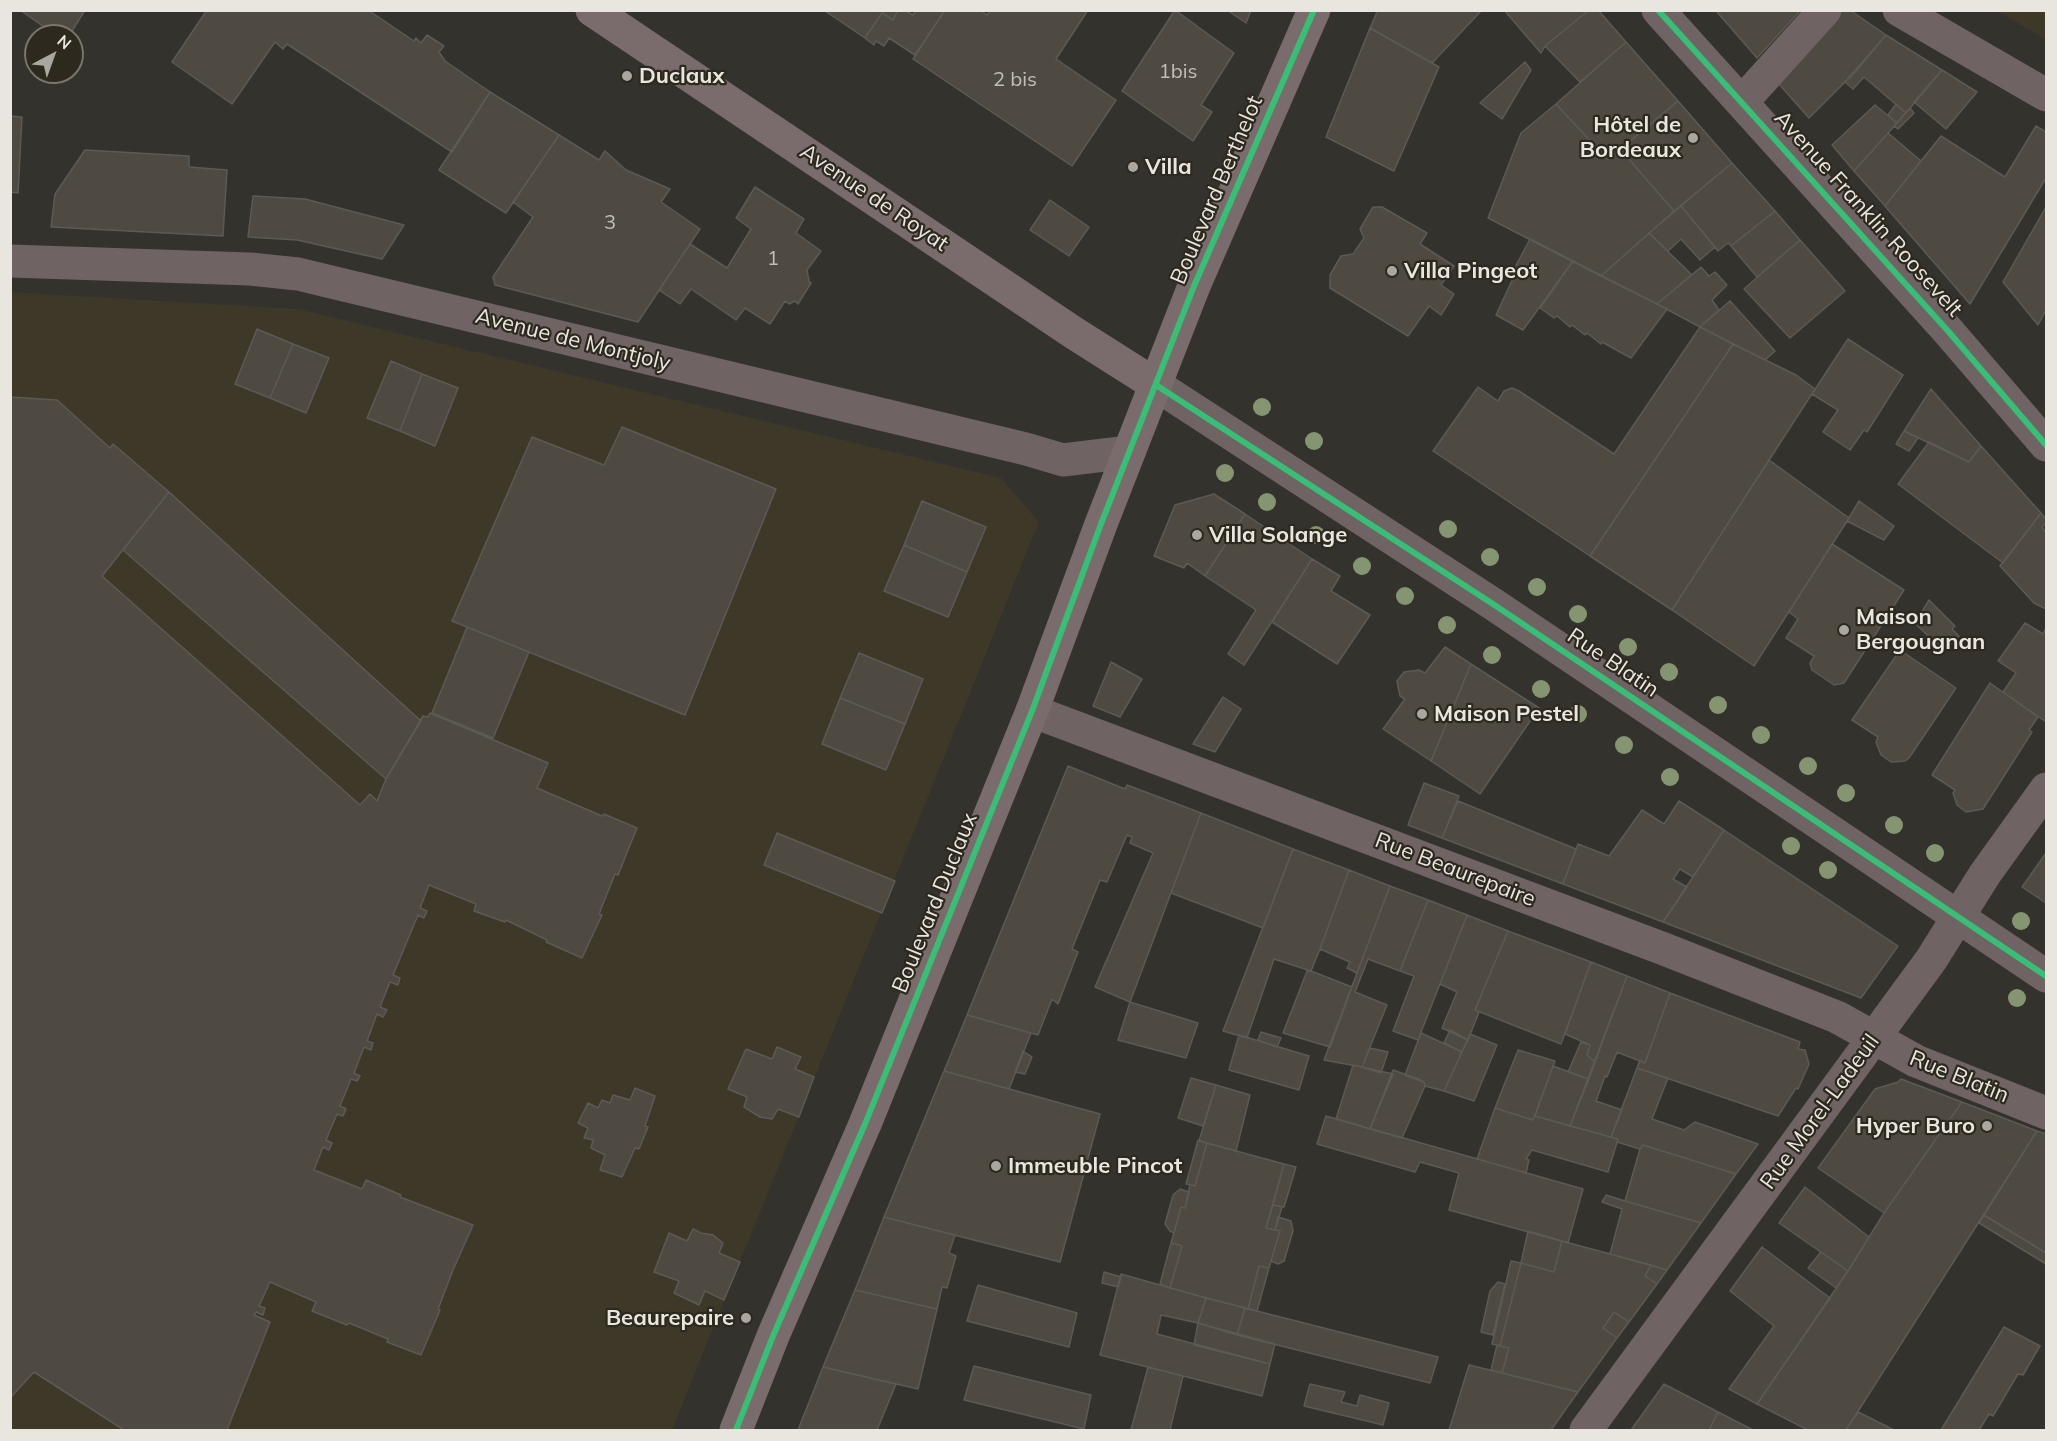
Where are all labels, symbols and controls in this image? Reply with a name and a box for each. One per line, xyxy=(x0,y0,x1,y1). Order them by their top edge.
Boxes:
north arrow xyxy=(24,24,84,84)
text: N xyxy=(53,30,76,53)
house number: 1bis xyxy=(1159,60,1197,84)
place label: Duclaux xyxy=(639,63,725,89)
house number: 2 bis xyxy=(993,68,1037,92)
marker: Duclaux xyxy=(620,69,634,83)
street label: Boulevard Berthelot xyxy=(1165,92,1269,288)
street label: Avenue Franklin Roosevelt xyxy=(1768,106,1968,322)
place label: Hôtel de Bordeaux xyxy=(1580,112,1681,164)
marker: Hôtel de Bordeaux xyxy=(1686,131,1700,145)
street label: Avenue de Royat xyxy=(795,139,953,257)
place label: Villa xyxy=(1145,154,1192,180)
marker: Villa xyxy=(1126,160,1140,174)
house number: 3 xyxy=(604,211,616,235)
house number: 1 xyxy=(767,247,779,271)
place label: Villa Pingeot xyxy=(1404,258,1537,284)
marker: Villa Pingeot xyxy=(1385,264,1399,278)
street label: Avenue de Montjoly xyxy=(473,303,673,377)
place label: Villa Solange xyxy=(1209,522,1347,548)
marker: Villa Solange xyxy=(1190,528,1204,542)
place label: Maison Bergougnan xyxy=(1856,604,1985,656)
street label: Rue Blatin xyxy=(1562,623,1664,703)
marker: Maison Bergougnan xyxy=(1837,623,1851,637)
place label: Maison Pestel xyxy=(1434,701,1579,727)
marker: Maison Pestel xyxy=(1415,707,1429,721)
street label: Boulevard Duclaux xyxy=(887,809,983,997)
street label: Rue Beaurepaire xyxy=(1371,827,1539,913)
street label: Rue Morel-Ladeuil xyxy=(1755,1029,1885,1195)
street label: Rue Blatin xyxy=(1905,1045,2013,1109)
place label: Hyper Buro xyxy=(1856,1113,1975,1139)
marker: Hyper Buro xyxy=(1980,1119,1994,1133)
place label: Immeuble Pincot xyxy=(1008,1153,1182,1179)
marker: Immeuble Pincot xyxy=(989,1159,1003,1173)
place label: Beaurepaire xyxy=(606,1305,734,1331)
marker: Beaurepaire xyxy=(739,1311,753,1325)

